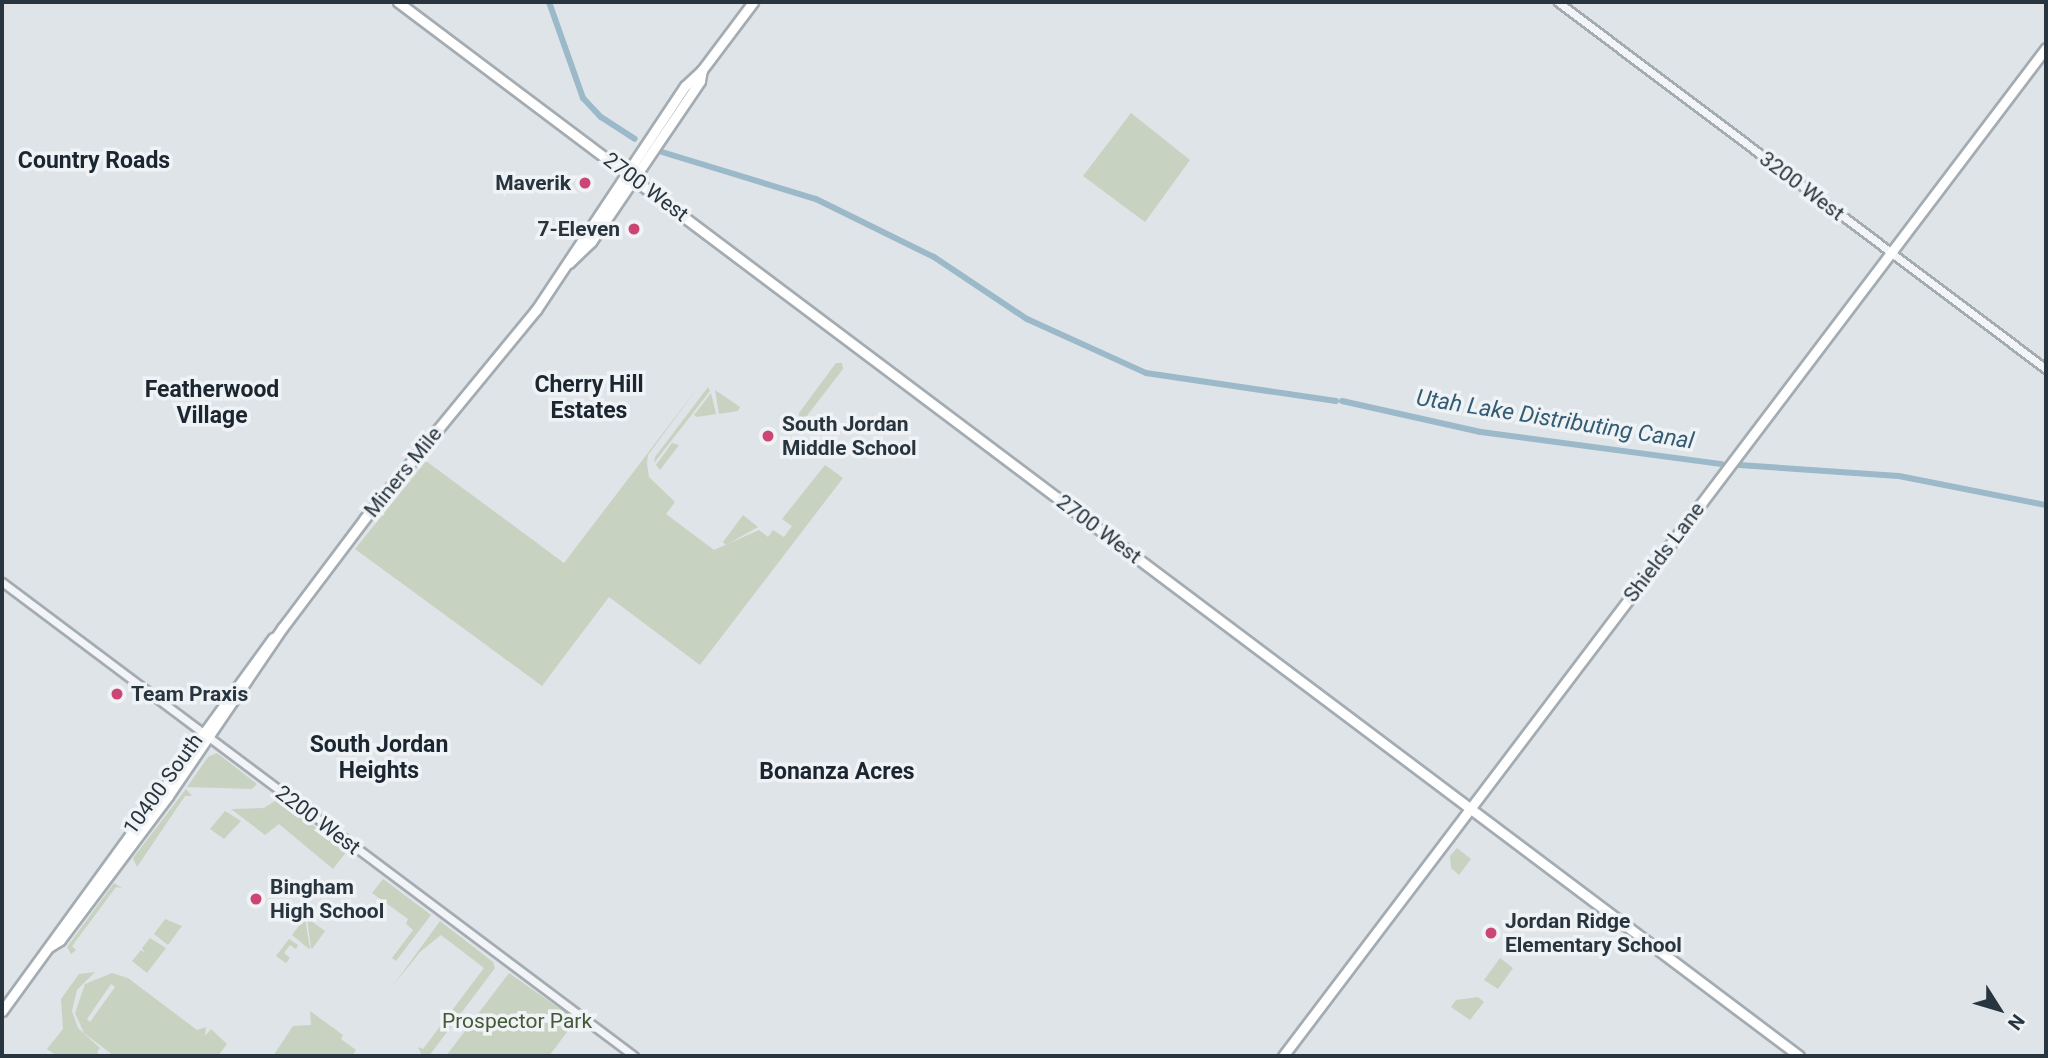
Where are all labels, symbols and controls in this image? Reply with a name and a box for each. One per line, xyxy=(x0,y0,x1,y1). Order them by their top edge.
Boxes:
street label: 3200 West xyxy=(1755,146,1849,226)
district label: Country Roads xyxy=(18,147,170,175)
street label: 2700 West xyxy=(599,147,693,227)
place label: Maverik xyxy=(495,170,571,196)
marker: Maverik xyxy=(577,175,593,191)
place label: 7-Eleven xyxy=(537,216,620,242)
marker: 7-Eleven xyxy=(626,221,642,237)
district label: Cherry Hill Estates xyxy=(534,371,644,425)
district label: Featherwood Village xyxy=(145,376,279,430)
water label: Utah Lake Distributing Canal xyxy=(1414,384,1696,456)
place label: South Jordan Middle School xyxy=(782,411,917,461)
street label: Miners Mile xyxy=(359,422,447,522)
marker: South Jordan Middle School xyxy=(760,428,776,444)
street label: 2700 West xyxy=(1052,489,1146,569)
street label: Shields Lane xyxy=(1618,497,1710,607)
place label: Team Praxis xyxy=(131,681,248,707)
marker: Team Praxis xyxy=(109,686,125,702)
street label: 10400 South xyxy=(118,729,208,839)
district label: South Jordan Heights xyxy=(310,731,448,785)
district label: Bonanza Acres xyxy=(759,758,915,786)
street label: 2200 West xyxy=(271,780,365,860)
place label: Bingham High School xyxy=(270,874,384,924)
marker: Bingham High School xyxy=(248,891,264,907)
place label: Jordan Ridge Elementary School xyxy=(1505,908,1682,958)
marker: Jordan Ridge Elementary School xyxy=(1483,925,1499,941)
north arrow xyxy=(1964,974,2034,1044)
park label: Prospector Park xyxy=(442,1008,592,1034)
text: N xyxy=(2003,1010,2029,1034)

